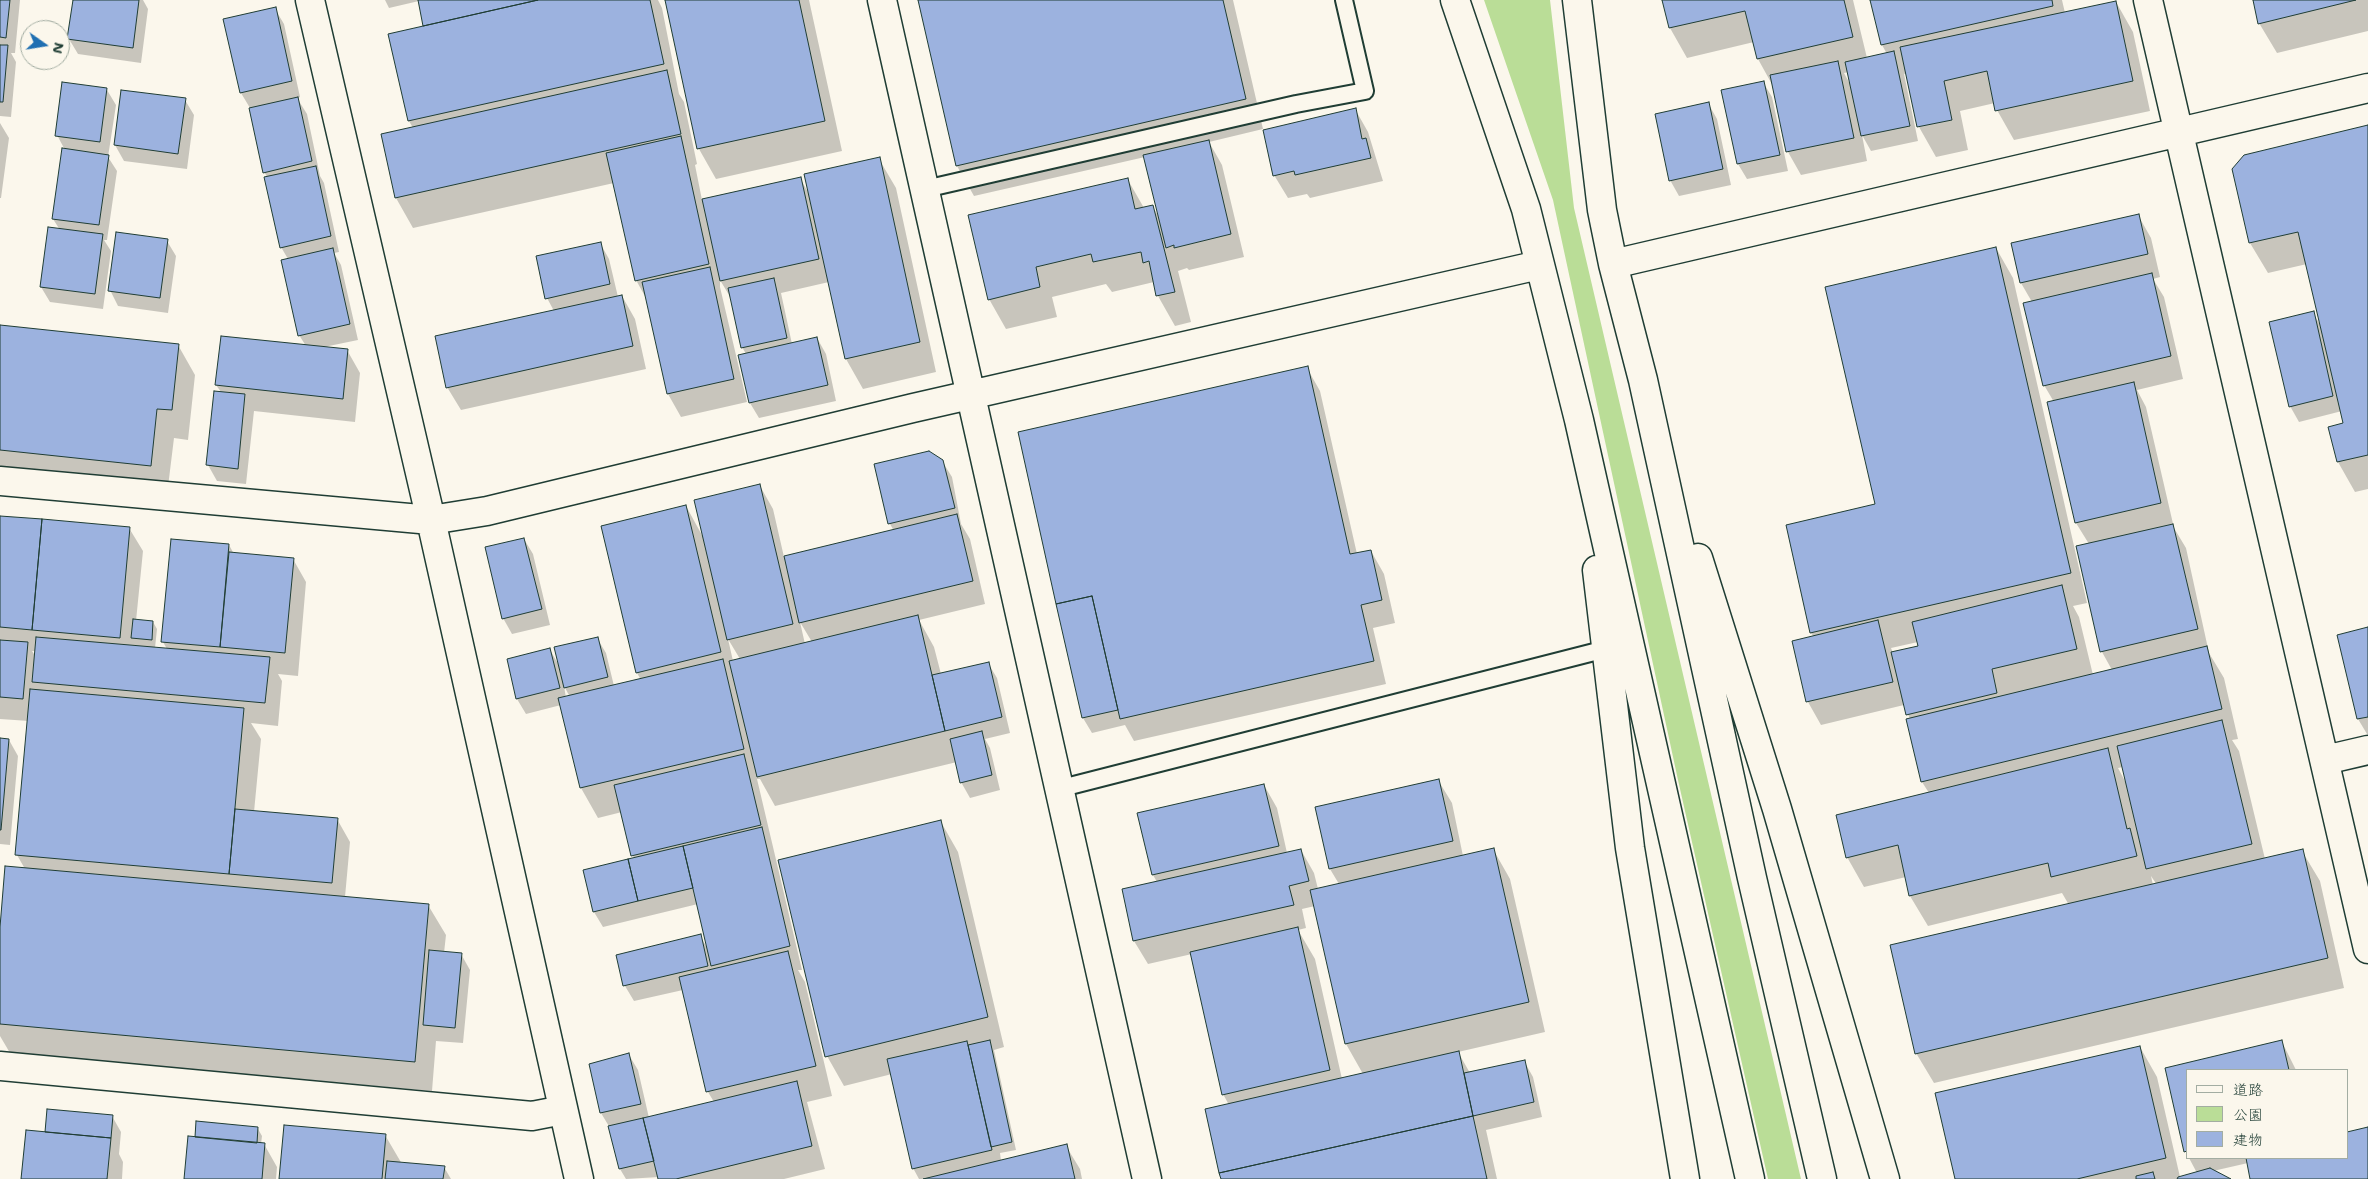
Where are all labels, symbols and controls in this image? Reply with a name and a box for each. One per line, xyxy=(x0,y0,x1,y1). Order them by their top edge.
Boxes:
north arrow xyxy=(20,20,70,70)
text: N xyxy=(49,41,69,56)
legend xyxy=(2186,1069,2348,1159)
text: 道路 xyxy=(2233,1080,2263,1100)
text: 公園 xyxy=(2233,1105,2263,1125)
text: 建物 xyxy=(2233,1130,2263,1150)

